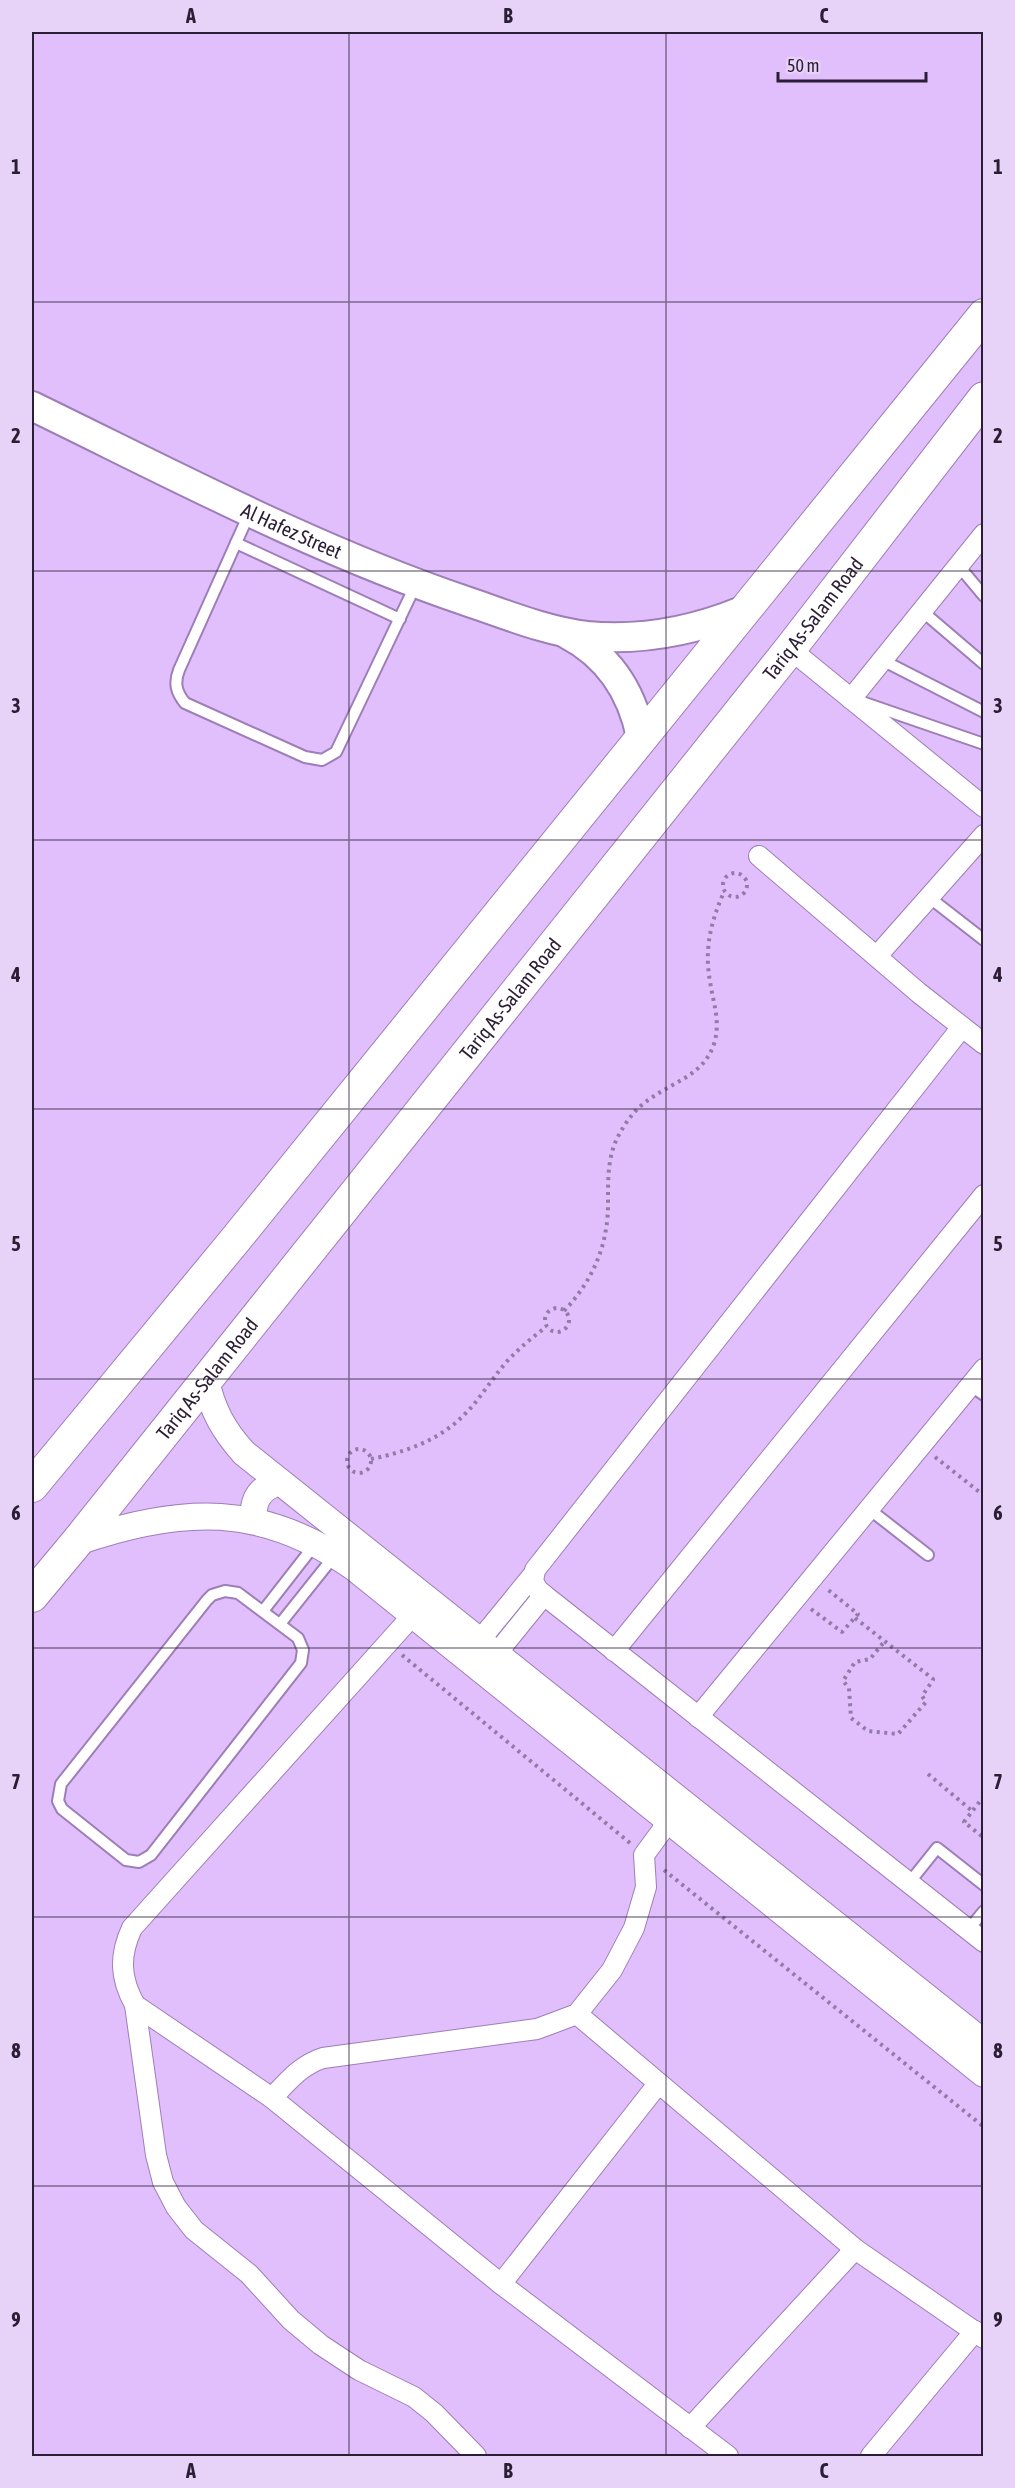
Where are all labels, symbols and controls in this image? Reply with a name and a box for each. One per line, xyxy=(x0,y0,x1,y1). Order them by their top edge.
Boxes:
text: A xyxy=(185,4,196,27)
text: B xyxy=(503,4,513,27)
text: C xyxy=(820,4,829,27)
scale bar xyxy=(778,45,926,83)
text: 50 m xyxy=(787,55,819,76)
text: 1 xyxy=(11,155,21,178)
text: 1 xyxy=(993,155,1003,178)
text: 2 xyxy=(11,424,21,447)
text: 2 xyxy=(993,424,1003,447)
street label: Al Hafez Street xyxy=(238,498,345,563)
street label: Tariq As-Salam Road xyxy=(758,553,868,684)
text: 3 xyxy=(11,694,21,717)
text: 3 xyxy=(993,694,1003,717)
street label: Tariq As-Salam Road xyxy=(455,933,566,1064)
text: 4 xyxy=(10,963,21,986)
text: 4 xyxy=(992,963,1003,986)
text: 5 xyxy=(11,1232,21,1255)
text: 5 xyxy=(993,1232,1003,1255)
street label: Tariq As-Salam Road xyxy=(151,1313,262,1444)
text: 6 xyxy=(11,1501,21,1524)
text: 6 xyxy=(993,1501,1003,1524)
text: 7 xyxy=(11,1770,21,1793)
text: 7 xyxy=(993,1770,1003,1793)
text: 8 xyxy=(11,2039,21,2062)
text: 8 xyxy=(993,2039,1003,2062)
text: 9 xyxy=(11,2308,21,2331)
text: 9 xyxy=(993,2308,1003,2331)
text: A xyxy=(185,2459,196,2482)
text: B xyxy=(503,2459,513,2482)
text: C xyxy=(820,2459,829,2482)

